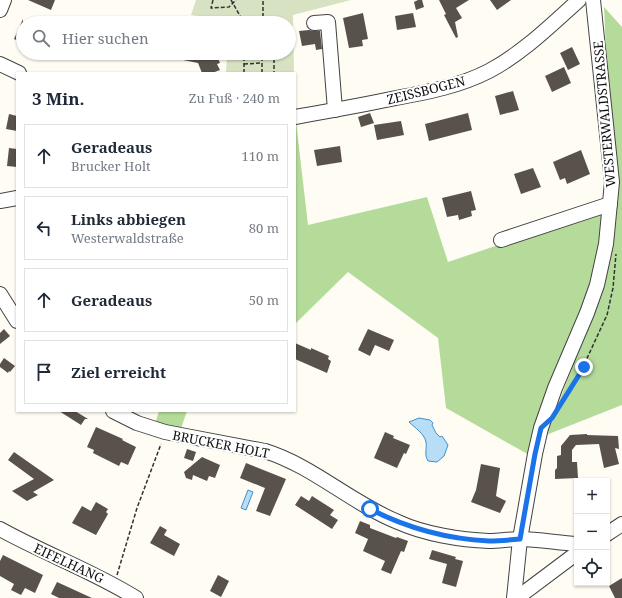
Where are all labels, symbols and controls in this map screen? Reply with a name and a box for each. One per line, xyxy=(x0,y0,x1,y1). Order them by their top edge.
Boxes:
search box xyxy=(16,16,296,60)
icon: search xyxy=(30,27,52,49)
text: Hier suchen xyxy=(62,28,149,48)
street label: WESTERWALDSTRASSE xyxy=(589,40,619,188)
street label: ZEISSBOGEN xyxy=(385,72,467,108)
text: 3 Min. xyxy=(32,87,85,110)
text: Zu Fuß · 240 m xyxy=(189,89,280,107)
text: Geradeaus xyxy=(71,137,152,157)
icon: ahead xyxy=(33,145,55,167)
text: 110 m xyxy=(242,147,279,165)
text: Brucker Holt xyxy=(71,157,151,175)
text: Links abbiegen xyxy=(71,209,186,229)
icon: left xyxy=(33,217,55,239)
text: 80 m xyxy=(249,219,279,237)
text: Westerwaldstraße xyxy=(71,229,184,247)
icon: ahead xyxy=(33,289,55,311)
text: Geradeaus xyxy=(71,290,152,310)
text: 50 m xyxy=(249,291,279,309)
route end xyxy=(575,358,593,376)
icon: arrive xyxy=(33,361,55,383)
text: Ziel erreicht xyxy=(71,362,166,382)
street label: BRUCKER HOLT xyxy=(171,426,271,462)
map controls xyxy=(574,478,610,586)
button: + xyxy=(574,478,610,514)
route start xyxy=(361,500,379,518)
button: − xyxy=(574,514,610,550)
street label: EIFELHANG xyxy=(31,539,108,587)
button: locate xyxy=(574,550,610,586)

